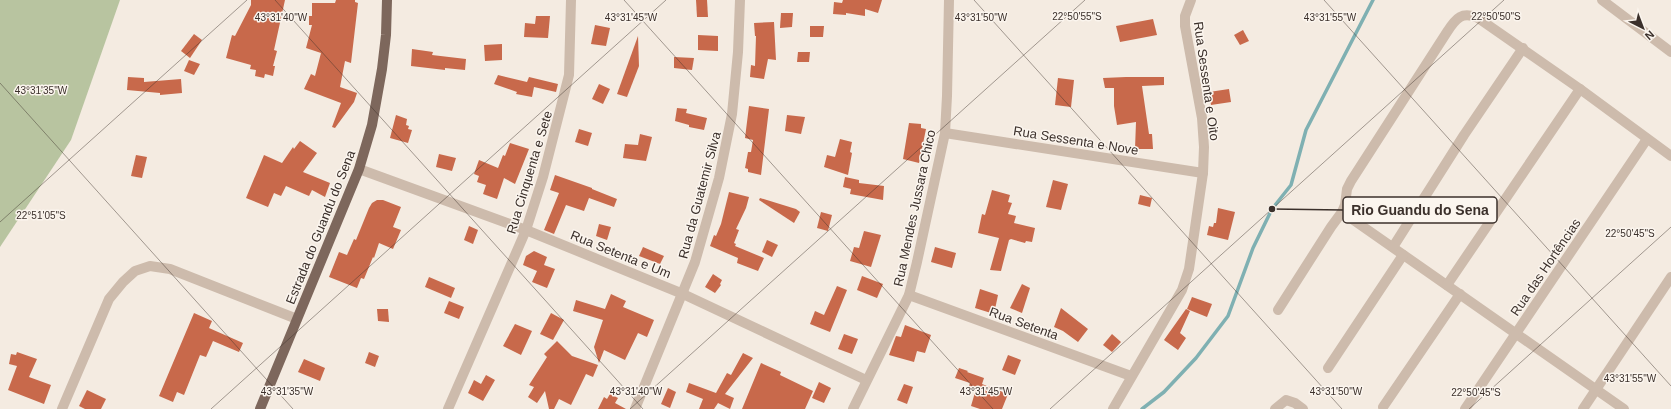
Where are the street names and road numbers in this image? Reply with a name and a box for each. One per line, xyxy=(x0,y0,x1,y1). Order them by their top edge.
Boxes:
street label: Rua Sessenta e Oito xyxy=(1191,21,1222,142)
street label: Rua Cinquenta e Sete xyxy=(504,109,555,236)
street label: Rua Sessenta e Nove xyxy=(1012,123,1140,158)
street label: Rua Mendes Jussara Chico xyxy=(891,128,938,288)
street label: Rua da Guatemir Silva xyxy=(675,129,724,260)
street label: Estrada do Guandu do Sena xyxy=(283,147,359,306)
street label: Rua das Hortências xyxy=(1507,215,1584,319)
street label: Rua Setenta e Um xyxy=(568,227,673,281)
street label: Rua Setenta xyxy=(987,304,1061,343)

